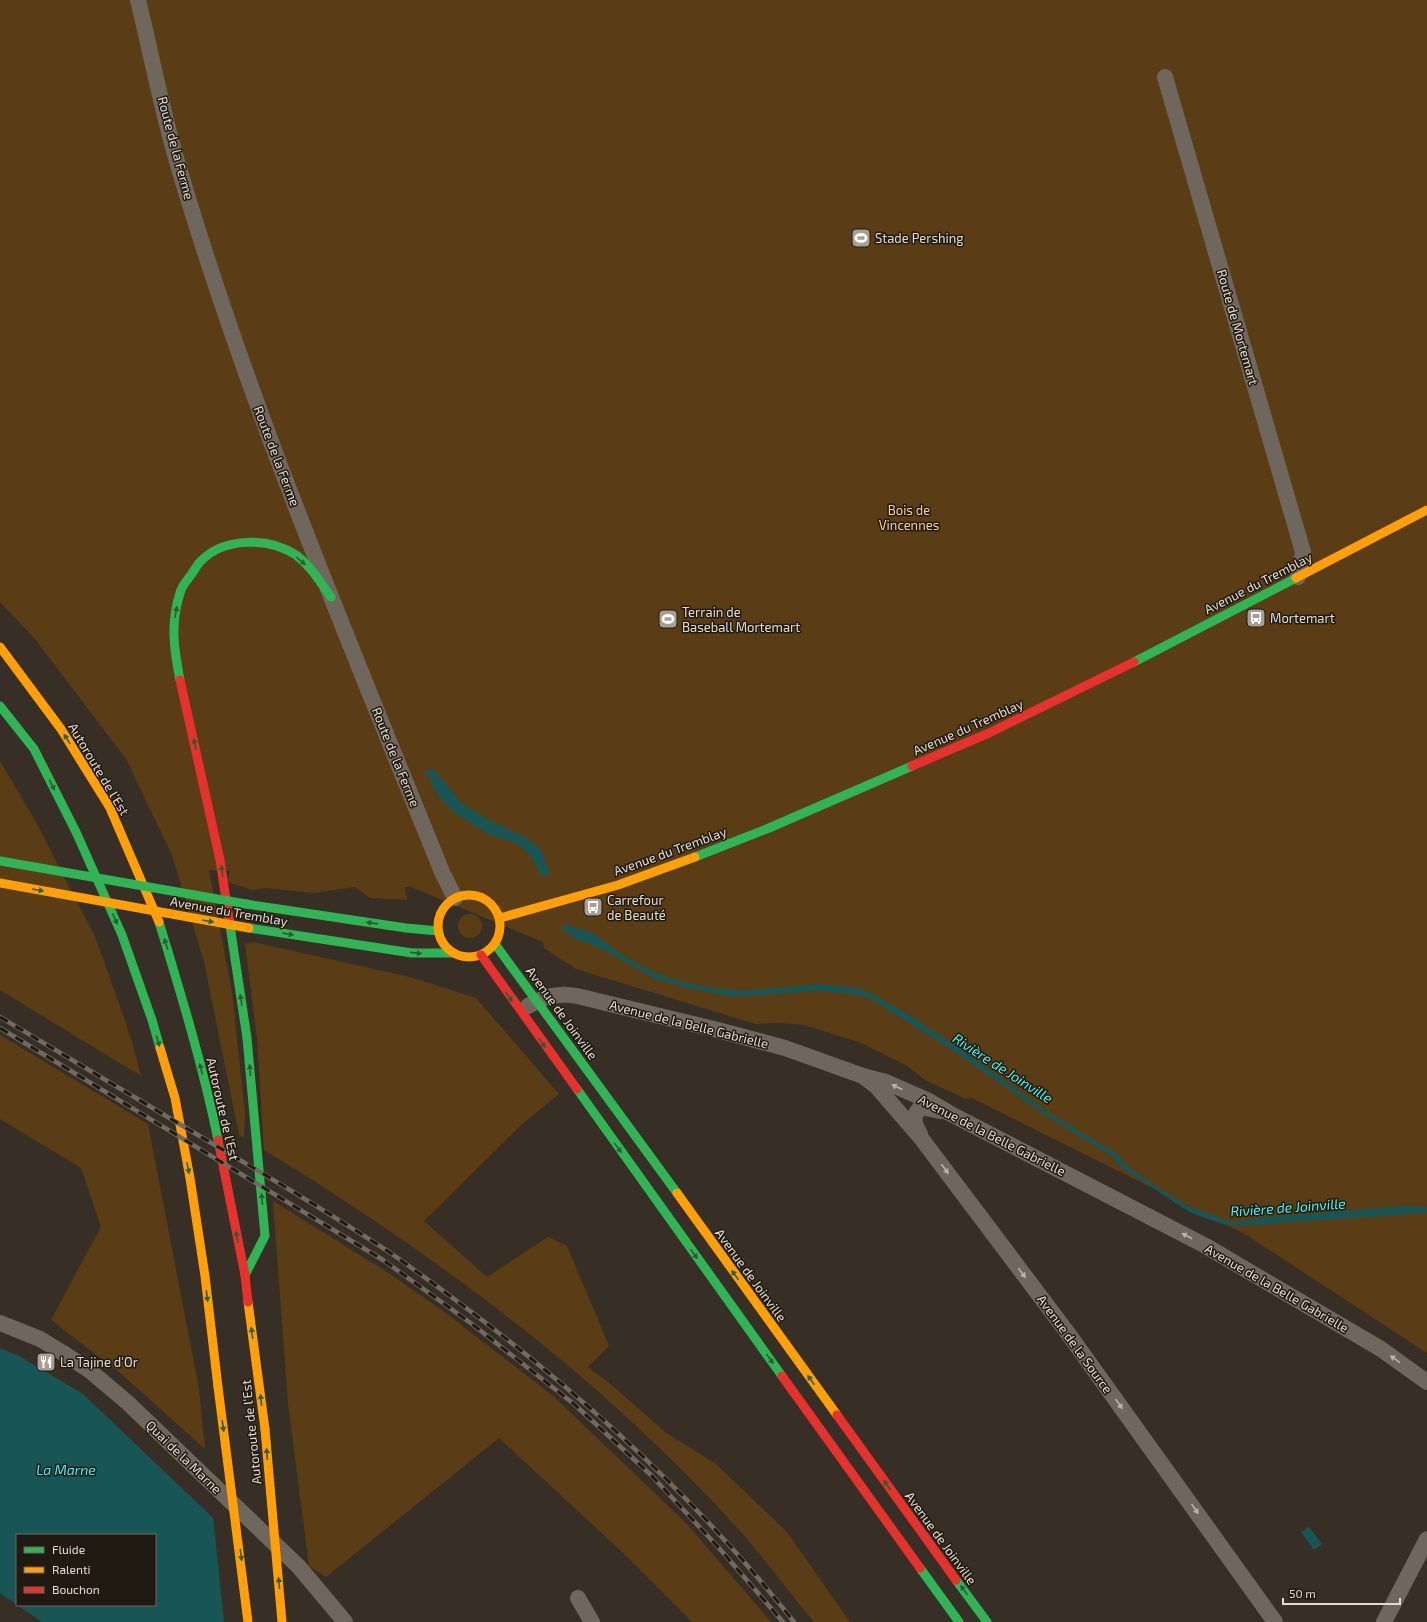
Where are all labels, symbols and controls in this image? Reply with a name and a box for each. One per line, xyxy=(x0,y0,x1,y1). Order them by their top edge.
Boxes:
street label: Route de la Ferme xyxy=(155,95,197,201)
sports icon: Stade Pershing xyxy=(850,227,872,249)
place label: Stade Pershing xyxy=(875,230,964,246)
street label: Route de Mortemart xyxy=(1214,267,1262,387)
street label: Route de la Ferme xyxy=(251,404,304,508)
park label: Bois de Vincennes xyxy=(879,502,939,533)
street label: Avenue du Tremblay xyxy=(1201,549,1315,617)
one-way arrow xyxy=(296,556,307,565)
place label: Terrain de Baseball Mortemart xyxy=(682,604,800,635)
one-way arrow xyxy=(173,606,179,618)
bus stop icon: Mortemart xyxy=(1245,607,1267,629)
sports icon: Terrain de Baseball Mortemart xyxy=(657,608,679,630)
place label: Mortemart xyxy=(1270,610,1335,626)
street label: Avenue du Tremblay xyxy=(910,695,1026,759)
street label: Route de la Ferme xyxy=(369,705,423,809)
street label: Autoroute de l’Est xyxy=(65,720,133,818)
one-way arrow xyxy=(63,734,71,744)
one-way arrow xyxy=(191,738,197,750)
one-way arrow xyxy=(49,779,55,791)
street label: Avenue du Tremblay xyxy=(611,823,729,879)
one-way arrow xyxy=(219,865,225,877)
one-way arrow xyxy=(32,887,44,893)
place label: Carrefour de Beauté xyxy=(607,892,666,923)
street label: Avenue du Tremblay xyxy=(169,893,289,929)
bus stop icon: Carrefour de Beauté xyxy=(582,896,604,918)
one-way arrow xyxy=(112,913,118,924)
one-way arrow xyxy=(201,918,214,924)
one-way arrow xyxy=(366,920,378,926)
one-way arrow xyxy=(282,931,294,937)
one-way arrow xyxy=(163,938,169,950)
one-way arrow xyxy=(410,950,422,956)
street label: Avenue de Joinville xyxy=(523,963,601,1063)
one-way arrow xyxy=(505,991,513,1002)
one-way arrow xyxy=(238,994,244,1006)
street label: Avenue de la Belle Gabrielle xyxy=(608,997,770,1052)
water label: Rivière de Joinville xyxy=(950,1029,1057,1107)
one-way arrow xyxy=(156,1035,162,1048)
one-way arrow xyxy=(538,1037,546,1048)
street label: Autoroute de l’Est xyxy=(203,1056,243,1162)
one-way arrow xyxy=(198,1063,204,1075)
one-way arrow xyxy=(247,1064,253,1076)
one-way arrow xyxy=(892,1084,903,1090)
street label: Avenue de la Belle Gabrielle xyxy=(916,1091,1068,1179)
one-way arrow xyxy=(614,1143,622,1154)
one-way arrow xyxy=(185,1162,191,1174)
one-way arrow xyxy=(940,1163,949,1174)
one-way arrow xyxy=(258,1193,265,1205)
water label: Rivière de Joinville xyxy=(1230,1194,1347,1220)
street label: Avenue de Joinville xyxy=(712,1225,790,1325)
one-way arrow xyxy=(234,1231,240,1243)
one-way arrow xyxy=(1181,1233,1193,1240)
street label: Avenue de la Belle Gabrielle xyxy=(1202,1240,1352,1336)
one-way arrow xyxy=(690,1248,698,1259)
one-way arrow xyxy=(1018,1267,1027,1278)
one-way arrow xyxy=(731,1269,739,1280)
one-way arrow xyxy=(204,1290,210,1302)
street label: Avenue de la Source xyxy=(1034,1292,1116,1396)
one-way arrow xyxy=(249,1327,255,1339)
restaurant icon: La Tajine d'Or xyxy=(35,1351,57,1373)
place label: La Tajine d'Or xyxy=(60,1354,138,1370)
one-way arrow xyxy=(766,1354,774,1365)
one-way arrow xyxy=(1390,1355,1401,1363)
one-way arrow xyxy=(807,1375,815,1385)
street label: Autoroute de l’Est xyxy=(238,1379,264,1485)
one-way arrow xyxy=(258,1394,264,1406)
one-way arrow xyxy=(1114,1398,1123,1409)
street label: Quai de la Marne xyxy=(143,1417,225,1497)
one-way arrow xyxy=(220,1420,226,1432)
one-way arrow xyxy=(264,1448,270,1460)
water label: La Marne xyxy=(36,1461,96,1478)
one-way arrow xyxy=(883,1480,891,1491)
street label: Avenue de Joinville xyxy=(902,1488,980,1588)
one-way arrow xyxy=(1191,1504,1199,1514)
legend xyxy=(16,1534,156,1606)
text: Fluide xyxy=(52,1542,85,1556)
one-way arrow xyxy=(238,1549,244,1561)
text: Ralenti xyxy=(52,1562,91,1576)
one-way arrow xyxy=(276,1577,282,1589)
scale bar xyxy=(1283,1580,1400,1606)
text: Bouchon xyxy=(52,1582,100,1596)
one-way arrow xyxy=(960,1585,968,1596)
text: 50 m xyxy=(1289,1586,1316,1600)

